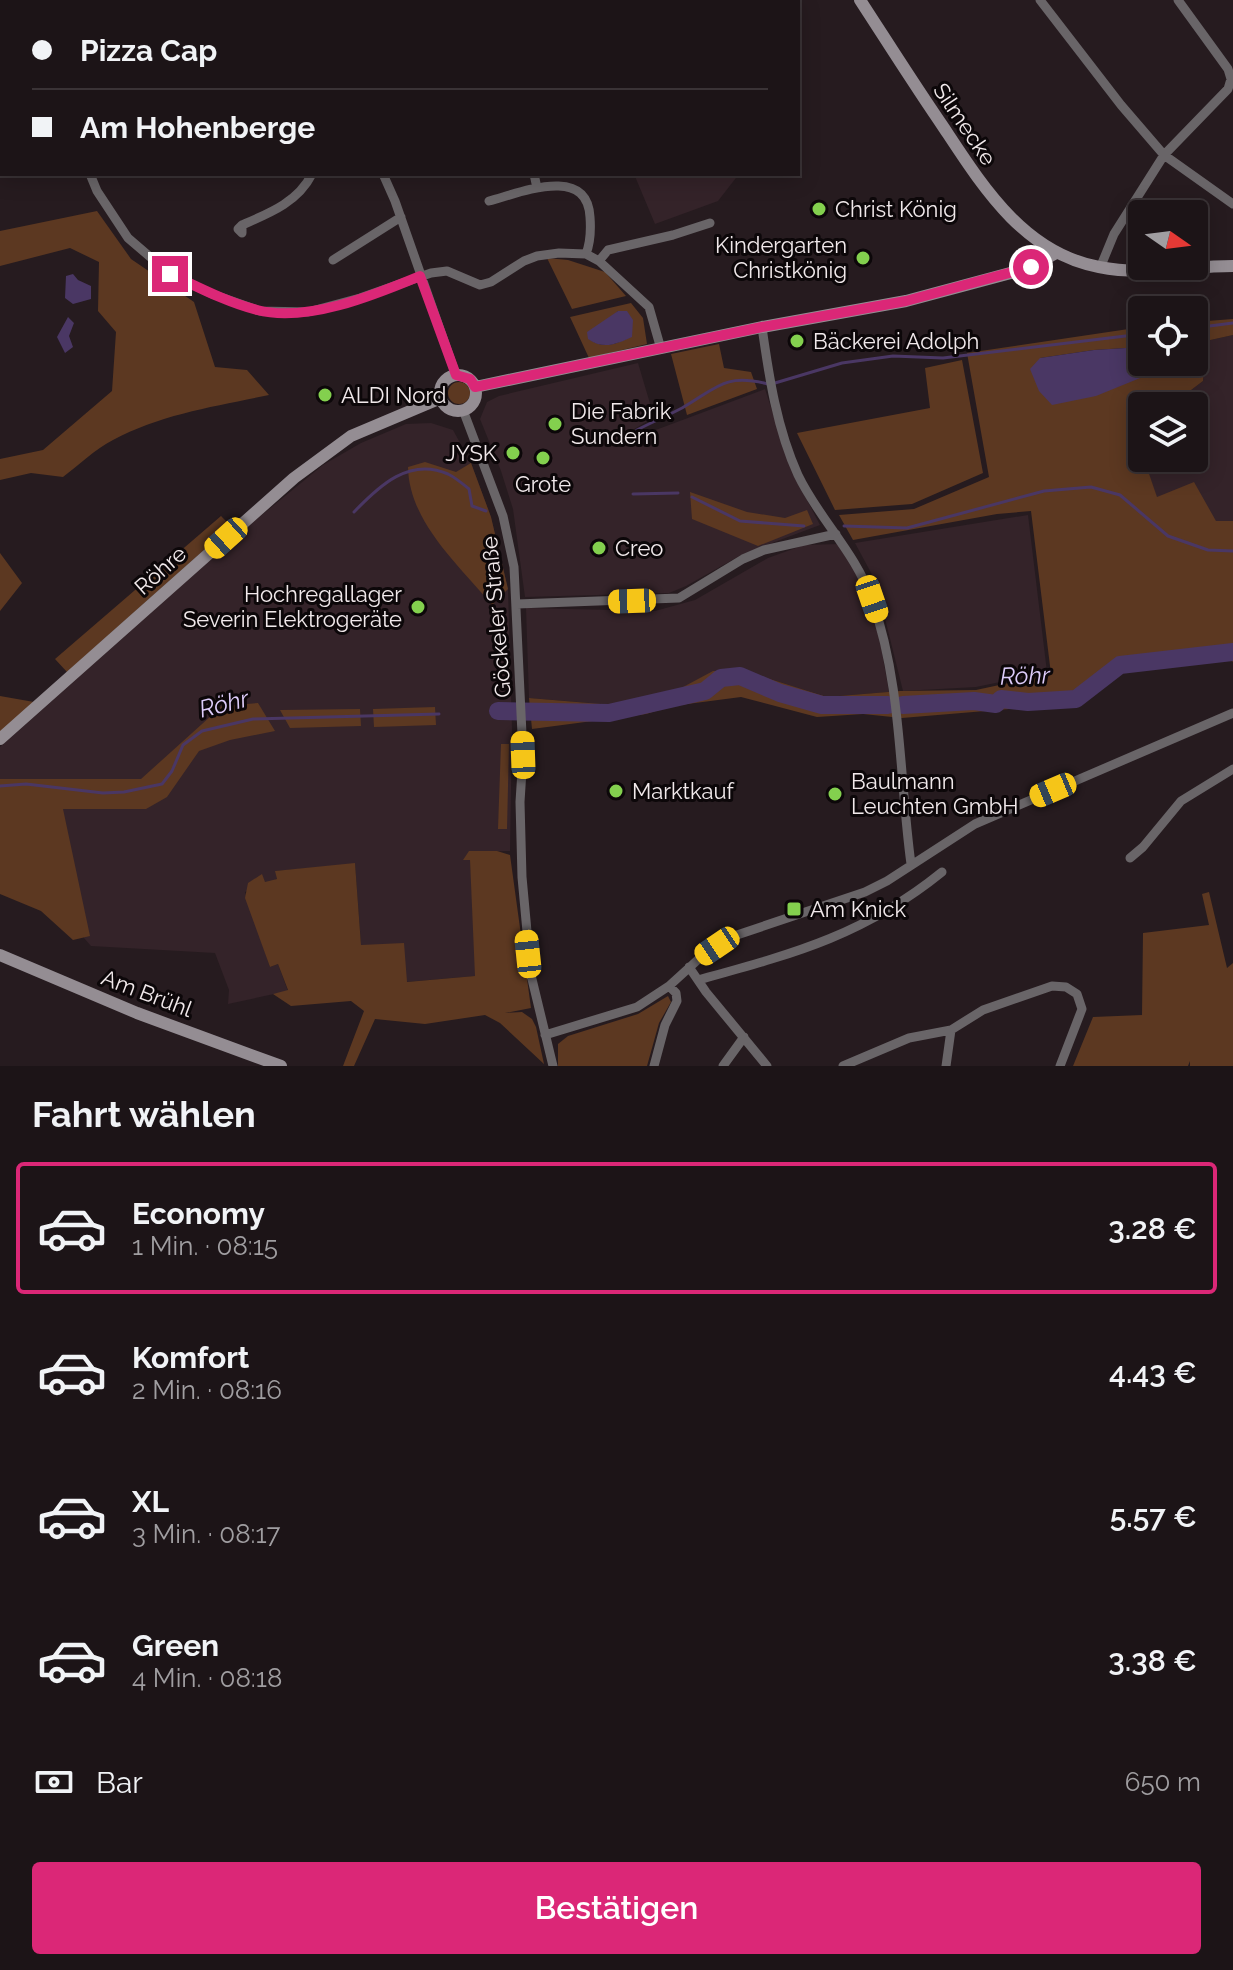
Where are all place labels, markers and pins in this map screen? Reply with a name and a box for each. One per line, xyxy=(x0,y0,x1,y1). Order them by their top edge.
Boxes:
place label: Christ König xyxy=(835,196,957,222)
marker: Christ König xyxy=(810,200,828,218)
place label: Kindergarten Christkönig xyxy=(715,232,847,283)
marker: Kindergarten Christkönig xyxy=(854,249,872,267)
place label: Bäckerei Adolph xyxy=(813,328,979,354)
marker: Bäckerei Adolph xyxy=(788,332,806,350)
place label: ALDI Nord xyxy=(341,382,446,408)
marker: ALDI Nord xyxy=(316,386,334,404)
place label: Die Fabrik Sundern xyxy=(571,398,672,449)
marker: Die Fabrik Sundern xyxy=(546,415,564,433)
place label: JYSK xyxy=(445,440,498,466)
marker: JYSK xyxy=(504,444,522,462)
marker: Grote xyxy=(534,449,552,467)
place label: Grote xyxy=(515,471,571,497)
place label: Creo xyxy=(615,535,663,561)
marker: Creo xyxy=(590,539,608,557)
place label: Hochregallager Severin Elektrogeräte xyxy=(183,581,402,632)
marker: Hochregallager Severin Elektrogeräte xyxy=(409,598,427,616)
place label: Baulmann Leuchten GmbH xyxy=(851,768,1019,819)
place label: Marktkauf xyxy=(632,778,735,804)
marker: Marktkauf xyxy=(607,782,625,800)
marker: Baulmann Leuchten GmbH xyxy=(826,785,844,803)
place label: Am Knick xyxy=(810,896,907,922)
marker: Am Knick xyxy=(785,900,803,918)

